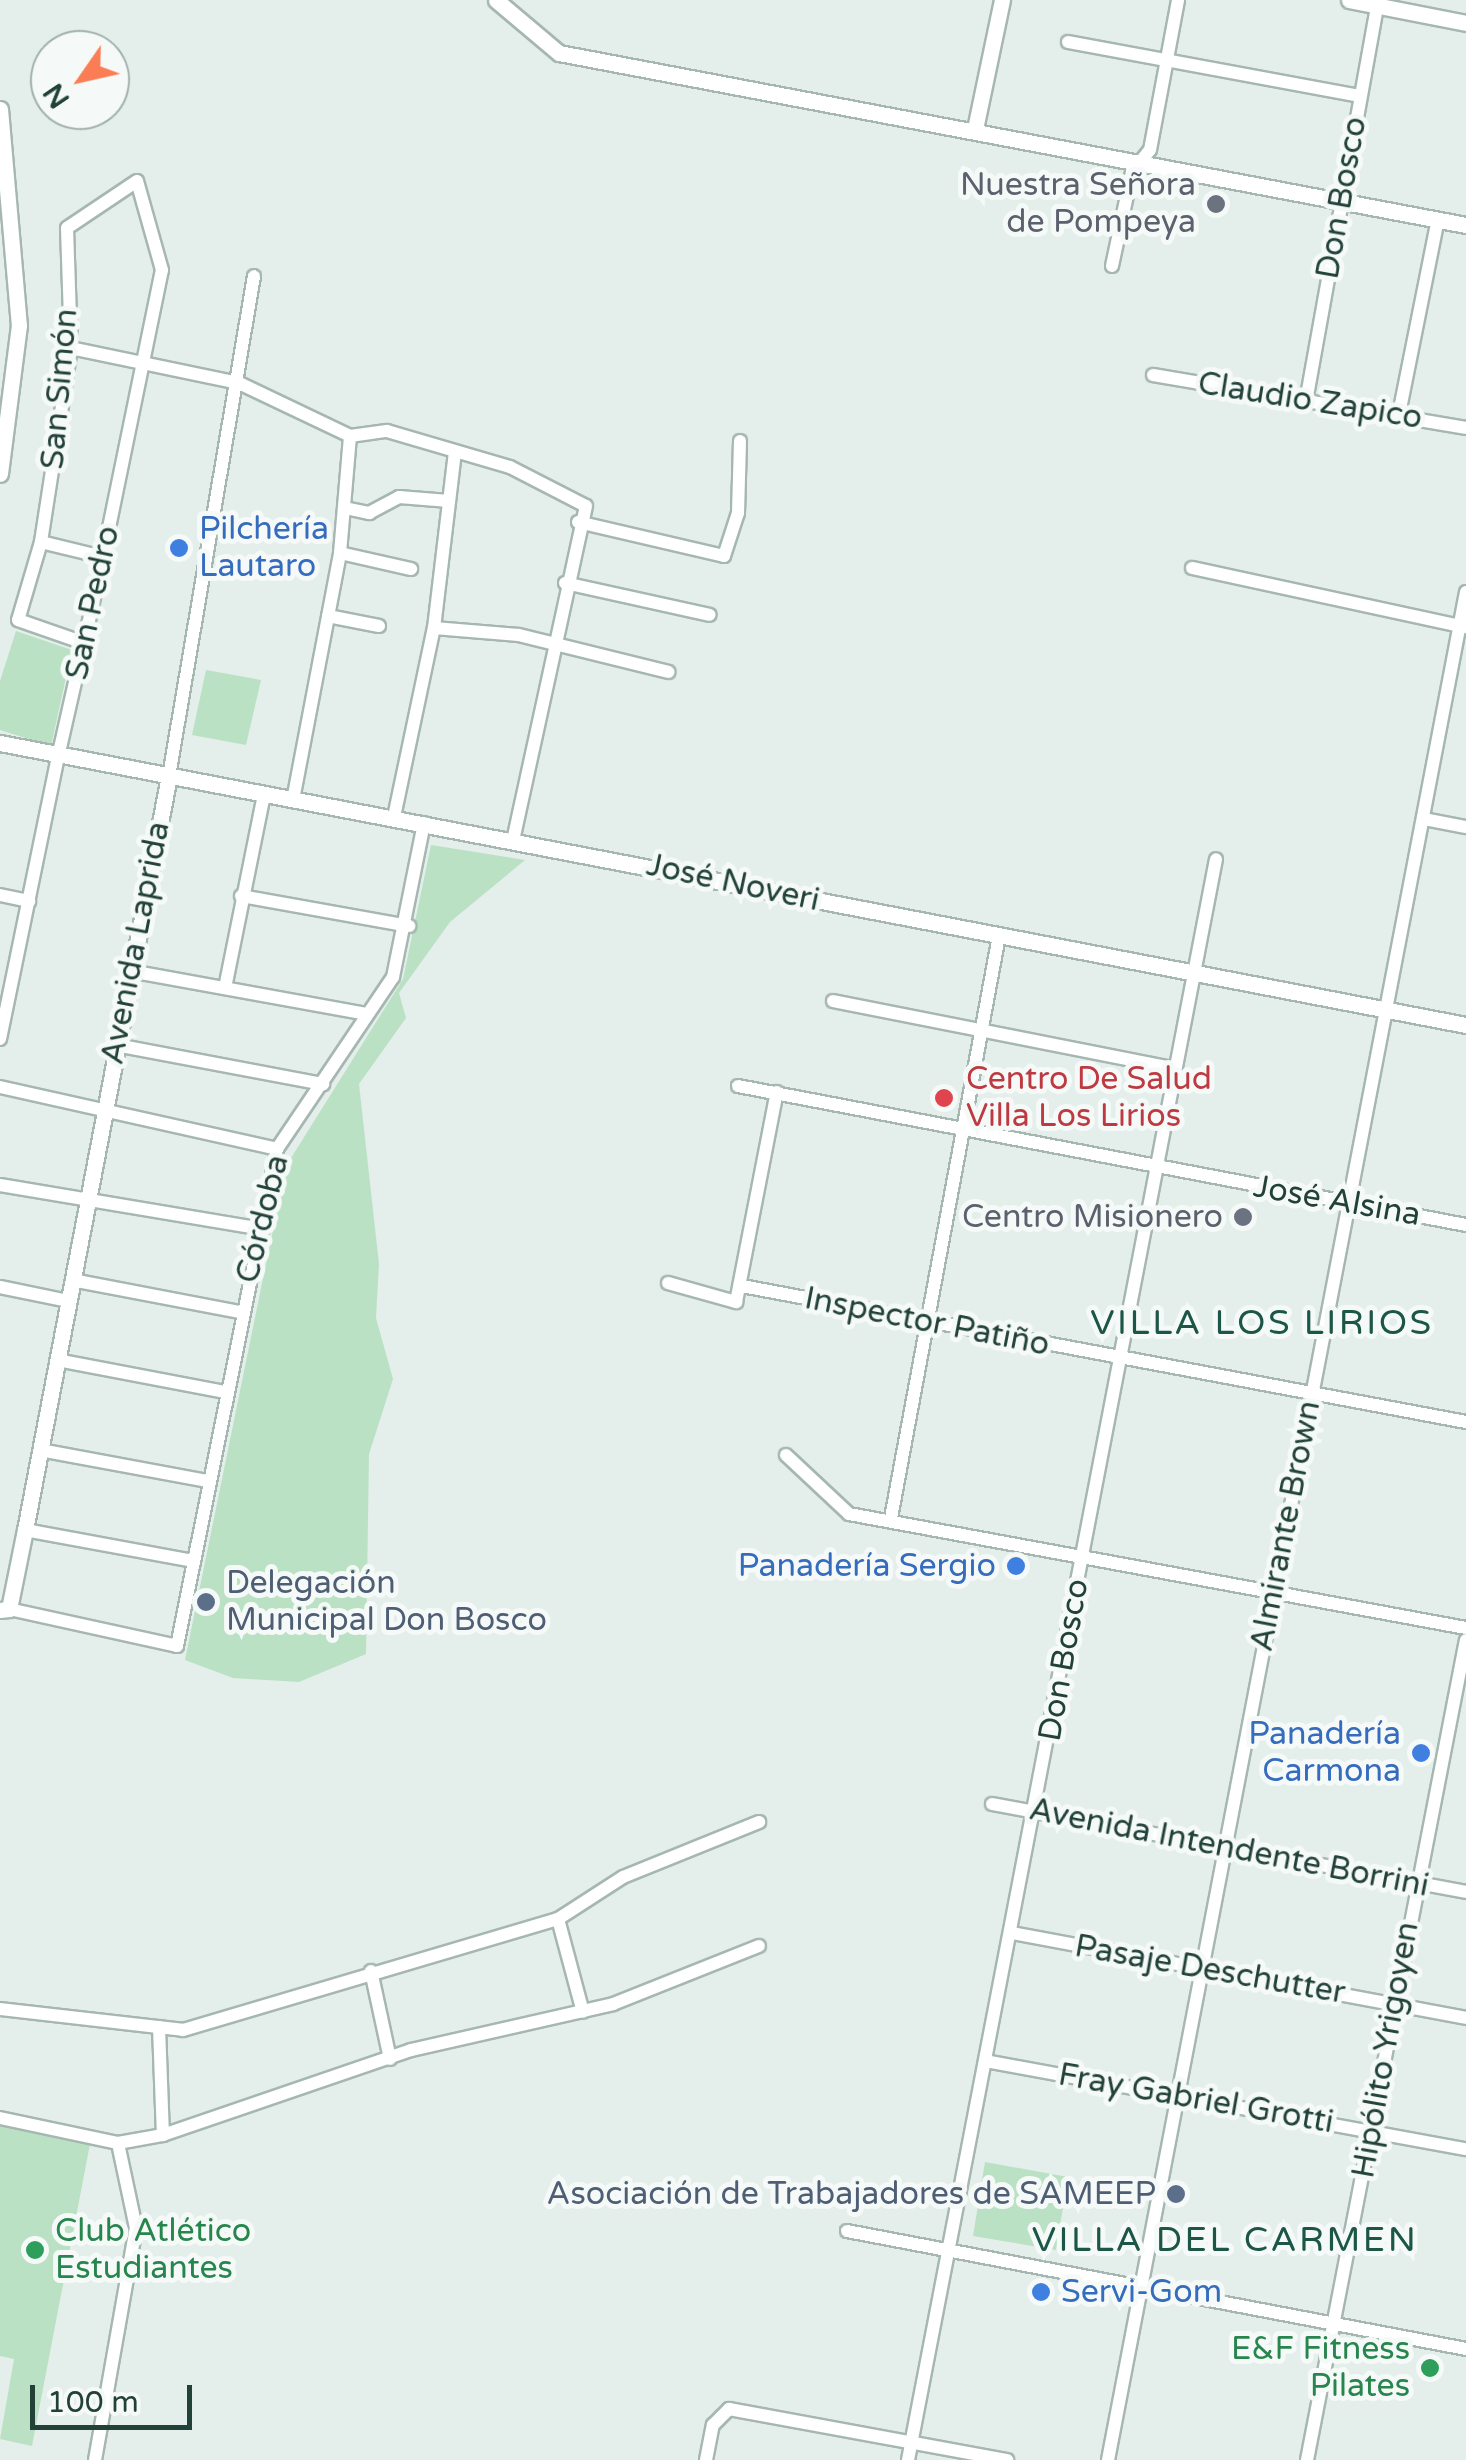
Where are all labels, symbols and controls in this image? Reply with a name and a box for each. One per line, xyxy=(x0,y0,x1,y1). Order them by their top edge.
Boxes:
north arrow xyxy=(30,30,130,130)
text: N xyxy=(36,77,77,114)
street label: Don Bosco xyxy=(1309,114,1375,282)
place label: Nuestra Señora de Pompeya xyxy=(960,167,1196,242)
marker: Nuestra Señora de Pompeya xyxy=(1205,193,1227,215)
street label: San Simón xyxy=(34,307,86,471)
street label: Claudio Zapico xyxy=(1195,364,1425,438)
place label: Pilchería Lautaro xyxy=(199,511,329,586)
street label: San Pedro xyxy=(58,523,128,683)
marker: Pilchería Lautaro xyxy=(168,537,190,559)
street label: Avenida Laprida xyxy=(94,818,178,1068)
street label: José Noveri xyxy=(643,846,823,920)
place label: Centro De Salud Villa Los Lirios xyxy=(966,1061,1212,1136)
marker: Centro De Salud Villa Los Lirios xyxy=(931,1085,957,1111)
street label: Córdoba xyxy=(229,1151,297,1287)
street label: José Alsina xyxy=(1251,1167,1423,1235)
place label: Centro Misionero xyxy=(962,1198,1223,1236)
marker: Centro Misionero xyxy=(1232,1206,1254,1228)
street label: Inspector Patiño xyxy=(801,1279,1053,1365)
district label: VILLA LOS LIRIOS xyxy=(1090,1302,1434,1344)
street label: Almirante Brown xyxy=(1243,1397,1329,1655)
place label: Panadería Sergio xyxy=(738,1547,996,1585)
marker: Panadería Sergio xyxy=(1005,1555,1027,1577)
place label: Delegación Municipal Don Bosco xyxy=(226,1565,547,1640)
street label: Don Bosco xyxy=(1031,1576,1097,1744)
marker: Delegación Municipal Don Bosco xyxy=(195,1591,217,1613)
place label: Panadería Carmona xyxy=(1248,1716,1401,1791)
marker: Panadería Carmona xyxy=(1410,1742,1432,1764)
street label: Avenida Intendente Borrini xyxy=(1026,1790,1432,1906)
street label: Hipólito Yrigoyen xyxy=(1345,1919,1427,2181)
street label: Pasaje Deschutter xyxy=(1072,1927,1348,2013)
street label: Fray Gabriel Grotti xyxy=(1055,2056,1337,2142)
place label: Asociación de Trabajadores de SAMEEP xyxy=(547,2175,1156,2213)
marker: Asociación de Trabajadores de SAMEEP xyxy=(1165,2183,1187,2205)
place label: Club Atlético Estudiantes xyxy=(55,2213,251,2288)
district label: VILLA DEL CARMEN xyxy=(1032,2219,1418,2261)
marker: Club Atlético Estudiantes xyxy=(24,2239,46,2261)
place label: Servi-Gom xyxy=(1061,2273,1222,2311)
marker: Servi-Gom xyxy=(1030,2281,1052,2303)
place label: E&F Fitness Pilates xyxy=(1231,2331,1410,2406)
marker: E&F Fitness Pilates xyxy=(1419,2357,1441,2379)
scale bar xyxy=(35,2365,198,2427)
text: 100 m xyxy=(47,2384,139,2421)

